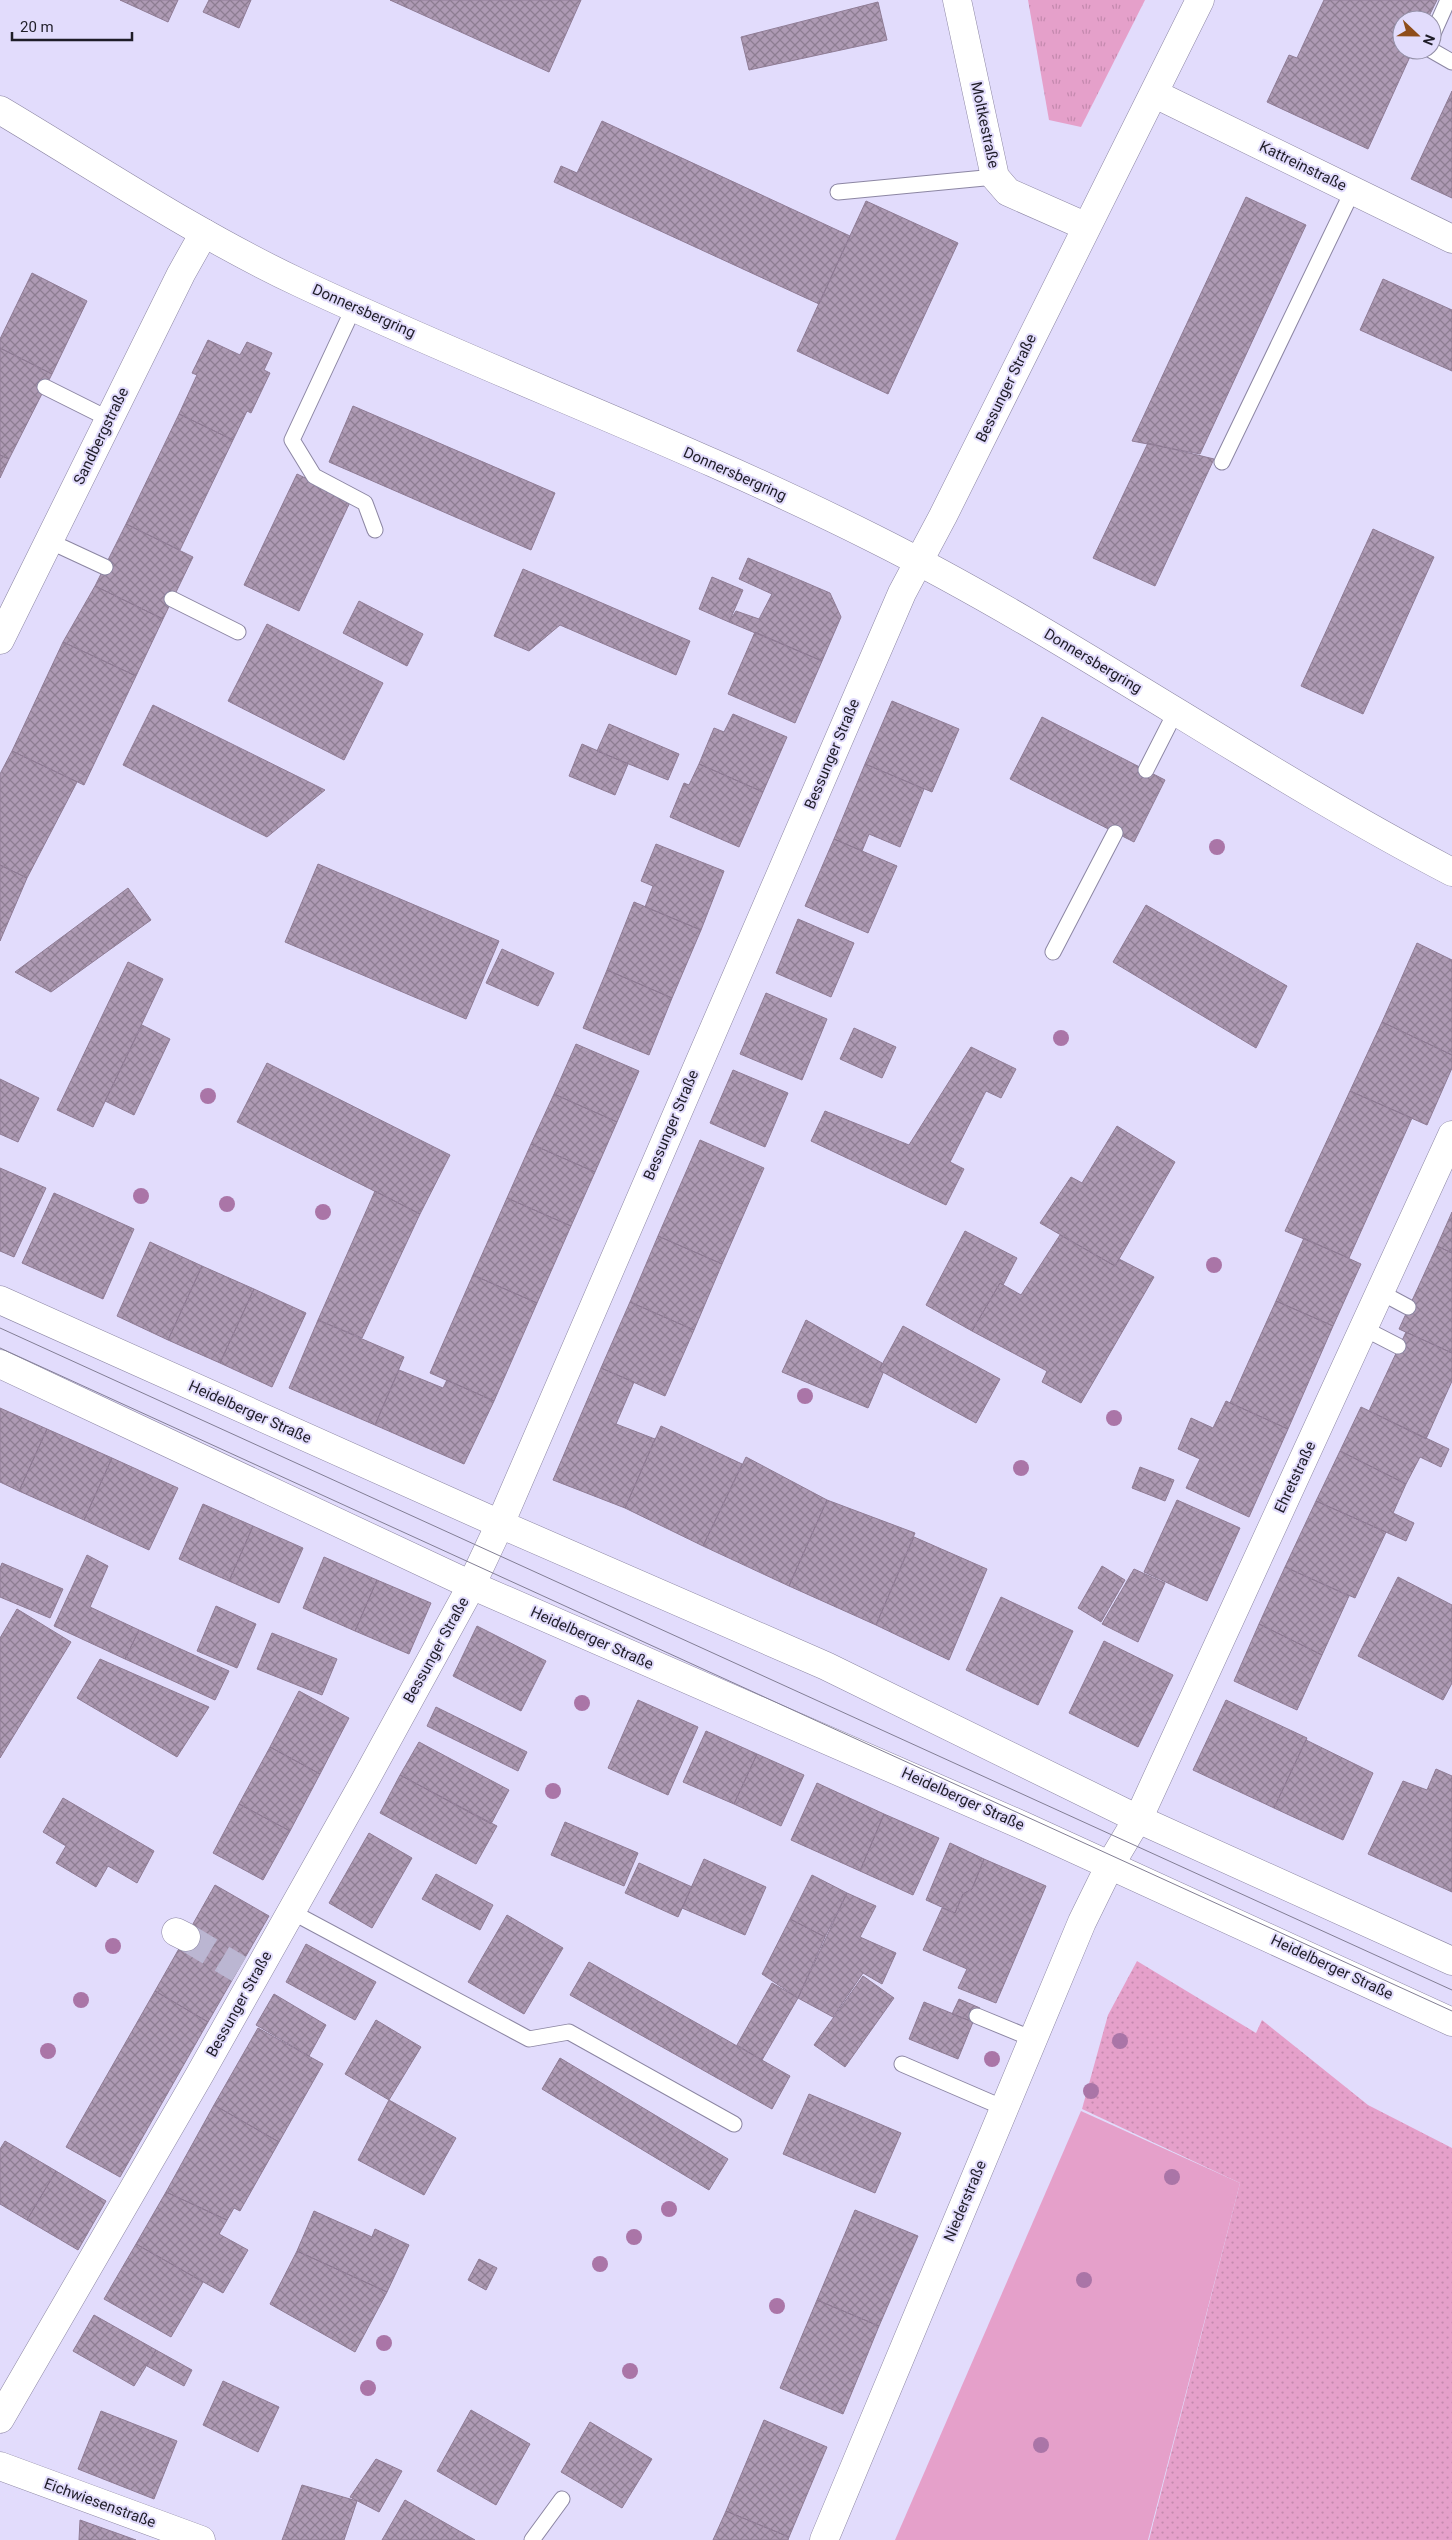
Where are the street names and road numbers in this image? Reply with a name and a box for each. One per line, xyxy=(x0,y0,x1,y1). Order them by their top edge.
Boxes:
street label: Moltkestraße xyxy=(967,80,1003,170)
street label: Kattreinstraße xyxy=(1257,137,1350,195)
street label: Donnersbergring xyxy=(310,280,418,342)
street label: Bessunger Straße xyxy=(972,331,1040,445)
street label: Sandbergstraße xyxy=(70,384,132,488)
street label: Donnersbergring xyxy=(681,443,789,505)
street label: Donnersbergring xyxy=(1041,625,1145,697)
street label: Bessunger Straße xyxy=(801,696,863,812)
street label: Bessunger Straße xyxy=(640,1067,702,1183)
street label: Heidelberger Straße xyxy=(186,1377,314,1447)
street label: Ehretstraße xyxy=(1271,1438,1319,1516)
street label: Bessunger Straße xyxy=(399,1594,473,1706)
street label: Heidelberger Straße xyxy=(528,1603,656,1673)
street label: Heidelberger Straße xyxy=(899,1764,1027,1834)
street label: Heidelberger Straße xyxy=(1268,1931,1396,2003)
street label: Bessunger Straße xyxy=(202,1948,276,2060)
street label: Niederstraße xyxy=(940,2158,990,2244)
street label: Eichwiesenstraße xyxy=(42,2474,158,2532)

